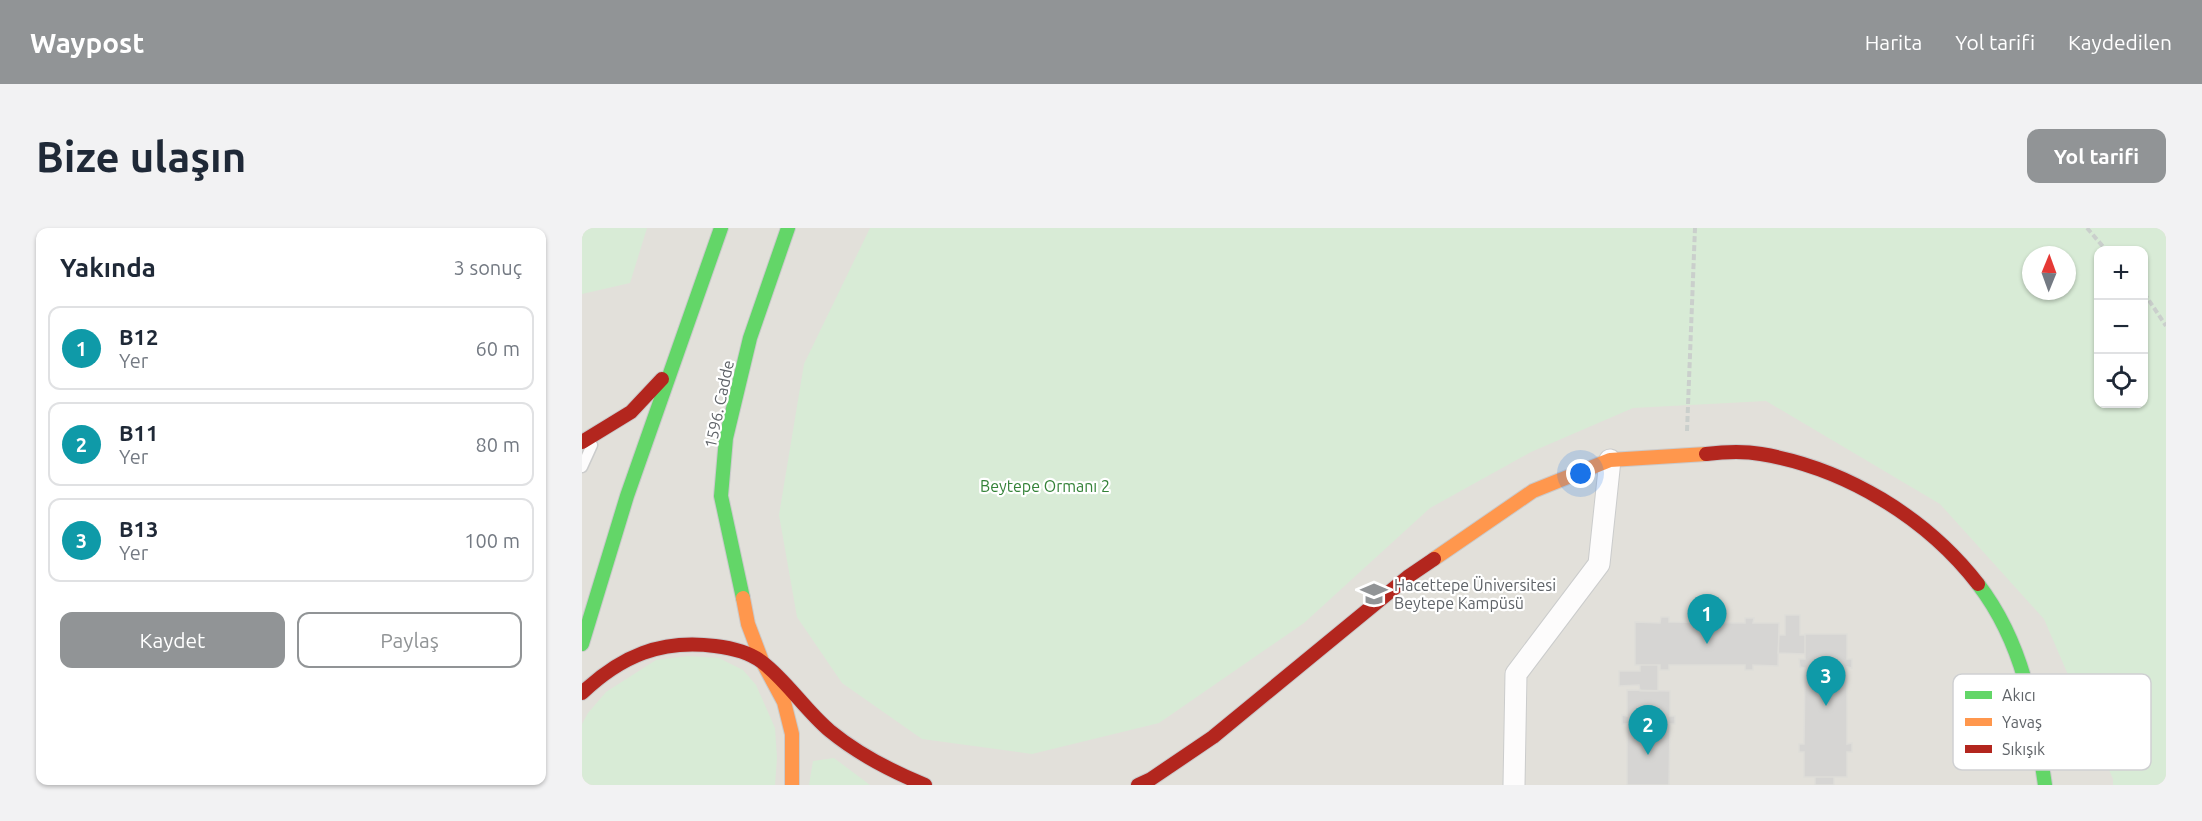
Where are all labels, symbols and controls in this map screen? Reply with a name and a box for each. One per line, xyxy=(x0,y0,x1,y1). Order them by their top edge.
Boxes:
text: Waypost xyxy=(30,27,144,58)
text: Harita xyxy=(1865,30,1922,54)
text: Yol tarifi xyxy=(1955,30,2035,54)
text: Kaydedilen xyxy=(2068,30,2172,54)
button: Yol tarifi xyxy=(2027,129,2166,183)
text: Bize ulaşın xyxy=(36,133,246,180)
north arrow xyxy=(2022,246,2076,300)
map controls xyxy=(2094,246,2148,408)
button: + xyxy=(2094,246,2148,300)
text: Yakında xyxy=(60,253,156,282)
text: 3 sonuç xyxy=(454,256,522,279)
button: − xyxy=(2094,300,2148,354)
text: B12 xyxy=(119,324,158,349)
text: 1 xyxy=(76,337,87,360)
text: 60 m xyxy=(476,337,520,360)
text: Yer xyxy=(119,349,148,372)
button: locate xyxy=(2094,354,2148,408)
street label: 1596. Cadde xyxy=(701,358,737,450)
text: B11 xyxy=(119,420,158,445)
text: 2 xyxy=(76,433,87,456)
text: 80 m xyxy=(476,433,520,456)
text: Yer xyxy=(119,445,148,468)
your location xyxy=(1566,459,1595,488)
park label: Beytepe Ormanı 2 xyxy=(980,477,1110,495)
text: B13 xyxy=(119,516,158,541)
text: 3 xyxy=(76,529,87,552)
text: 100 m xyxy=(464,529,520,552)
text: Yer xyxy=(119,541,148,564)
place label: Hacettepe Üniversitesi Beytepe Kampüsü xyxy=(1394,576,1556,612)
school or university icon: Hacettepe Üniversitesi Beytepe Kampüsü xyxy=(1359,579,1389,609)
pin: 1 xyxy=(1688,594,1726,644)
button: Kaydet xyxy=(60,612,285,668)
button: Paylaş xyxy=(297,612,522,668)
pin: 3 xyxy=(1806,656,1846,706)
legend xyxy=(1953,674,2151,770)
text: Akıcı xyxy=(2002,686,2036,704)
pin: 2 xyxy=(1628,706,1668,755)
text: Yavaş xyxy=(2002,713,2042,731)
text: Sıkışık xyxy=(2002,740,2045,758)

